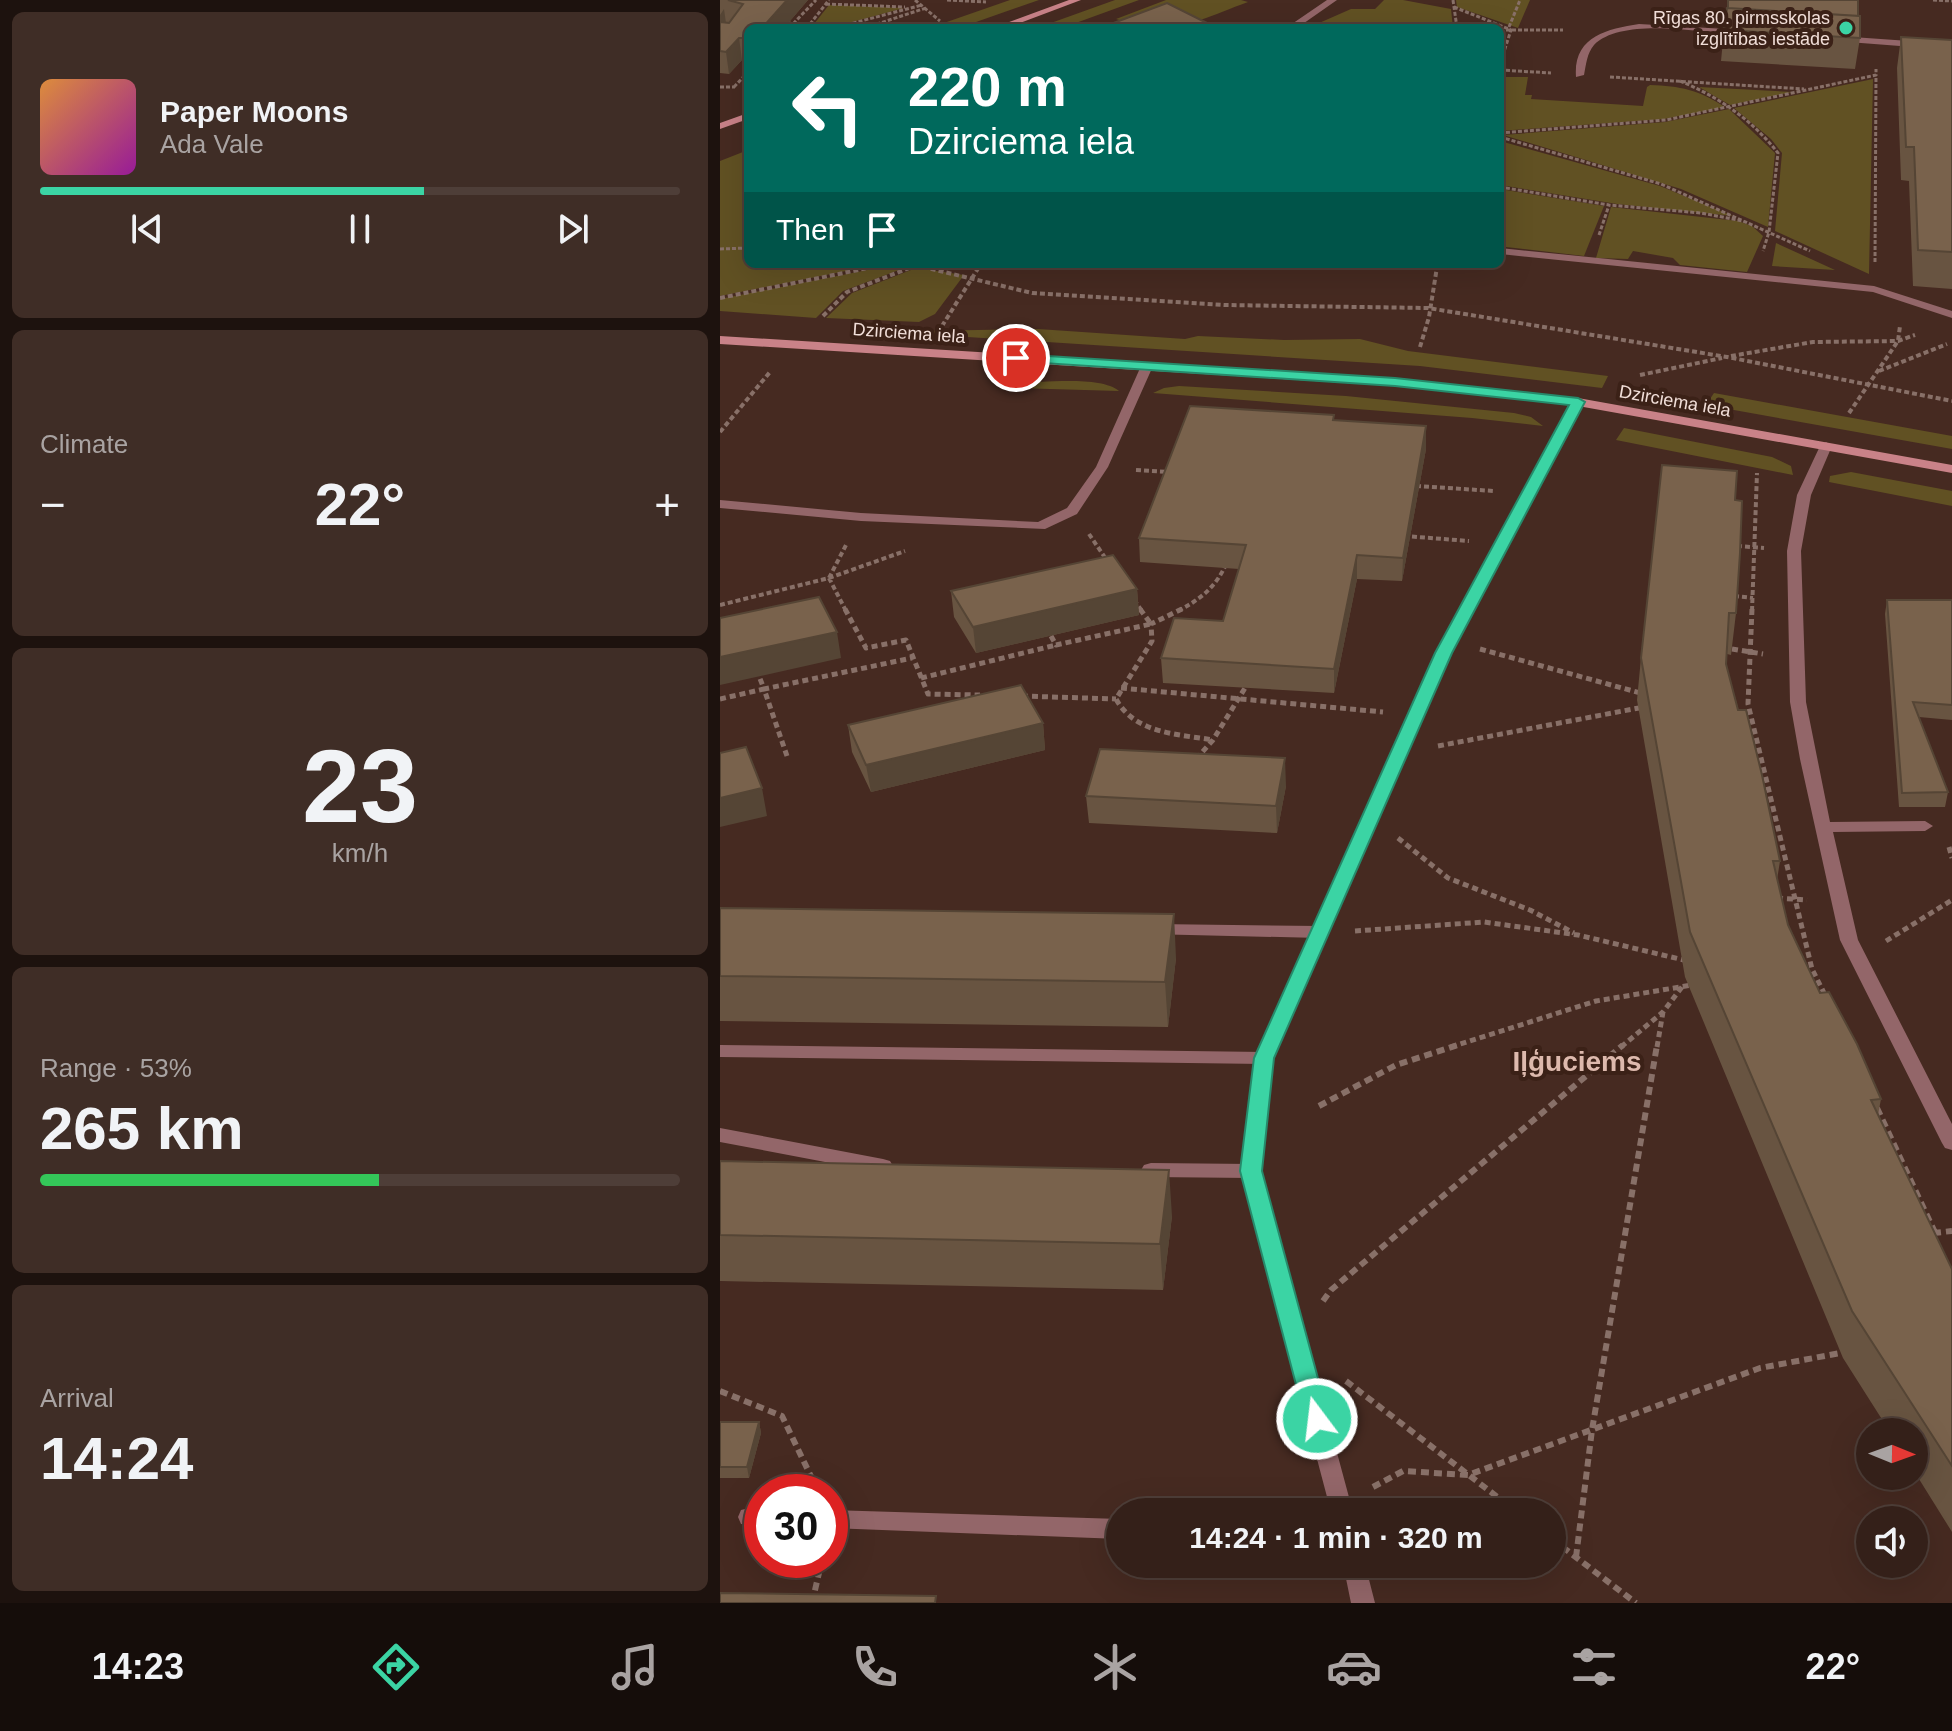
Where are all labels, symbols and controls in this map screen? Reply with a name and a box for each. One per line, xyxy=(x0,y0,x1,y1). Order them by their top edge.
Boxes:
place label: Rīgas 80. pirmsskolas izglītības iestāde xyxy=(1653,8,1830,49)
marker: Rīgas 80. pirmsskolas izglītības iestāde xyxy=(1837,19,1855,37)
text: 220 m xyxy=(908,55,1067,118)
icon: left xyxy=(776,56,880,160)
text: Paper Moons xyxy=(160,95,348,128)
text: Dzirciema iela xyxy=(908,121,1134,162)
text: Ada Vale xyxy=(160,129,264,159)
icon: previous xyxy=(125,207,169,251)
icon: pause xyxy=(338,207,382,251)
icon: next xyxy=(551,207,595,251)
icon: arrive xyxy=(860,208,904,252)
text: Then xyxy=(776,213,844,246)
street label: Dzirciema iela xyxy=(852,319,967,347)
pin xyxy=(982,324,1050,392)
icon: arrive xyxy=(994,336,1038,380)
street label: Dzirciema iela xyxy=(1618,381,1733,421)
text: Climate xyxy=(40,429,128,459)
text: 22° xyxy=(315,471,405,538)
text: − xyxy=(40,480,66,529)
text: + xyxy=(654,480,680,529)
text: 23 xyxy=(302,728,418,844)
text: km/h xyxy=(332,838,388,868)
district label: Iļģuciems xyxy=(1512,1046,1642,1077)
text: Range · 53% xyxy=(40,1053,192,1083)
text: 265 km xyxy=(40,1095,244,1162)
position arrow xyxy=(1275,1377,1359,1461)
text: Arrival xyxy=(40,1383,114,1413)
north arrow xyxy=(1856,1418,1928,1490)
map controls xyxy=(1856,1418,1928,1578)
text: 14:24 xyxy=(40,1425,193,1492)
speed limit sign: 30 xyxy=(744,1474,848,1578)
button: sound xyxy=(1856,1506,1928,1578)
text: 14:24 · 1 min · 320 m xyxy=(1189,1521,1483,1554)
icon: directions xyxy=(368,1639,424,1695)
icon: music xyxy=(607,1639,663,1695)
icon: phone xyxy=(847,1639,903,1695)
icon: climate xyxy=(1087,1639,1143,1695)
icon: car xyxy=(1326,1639,1382,1695)
icon: filters xyxy=(1566,1639,1622,1695)
text: 14:23 xyxy=(92,1646,184,1687)
text: 22° xyxy=(1806,1646,1860,1687)

